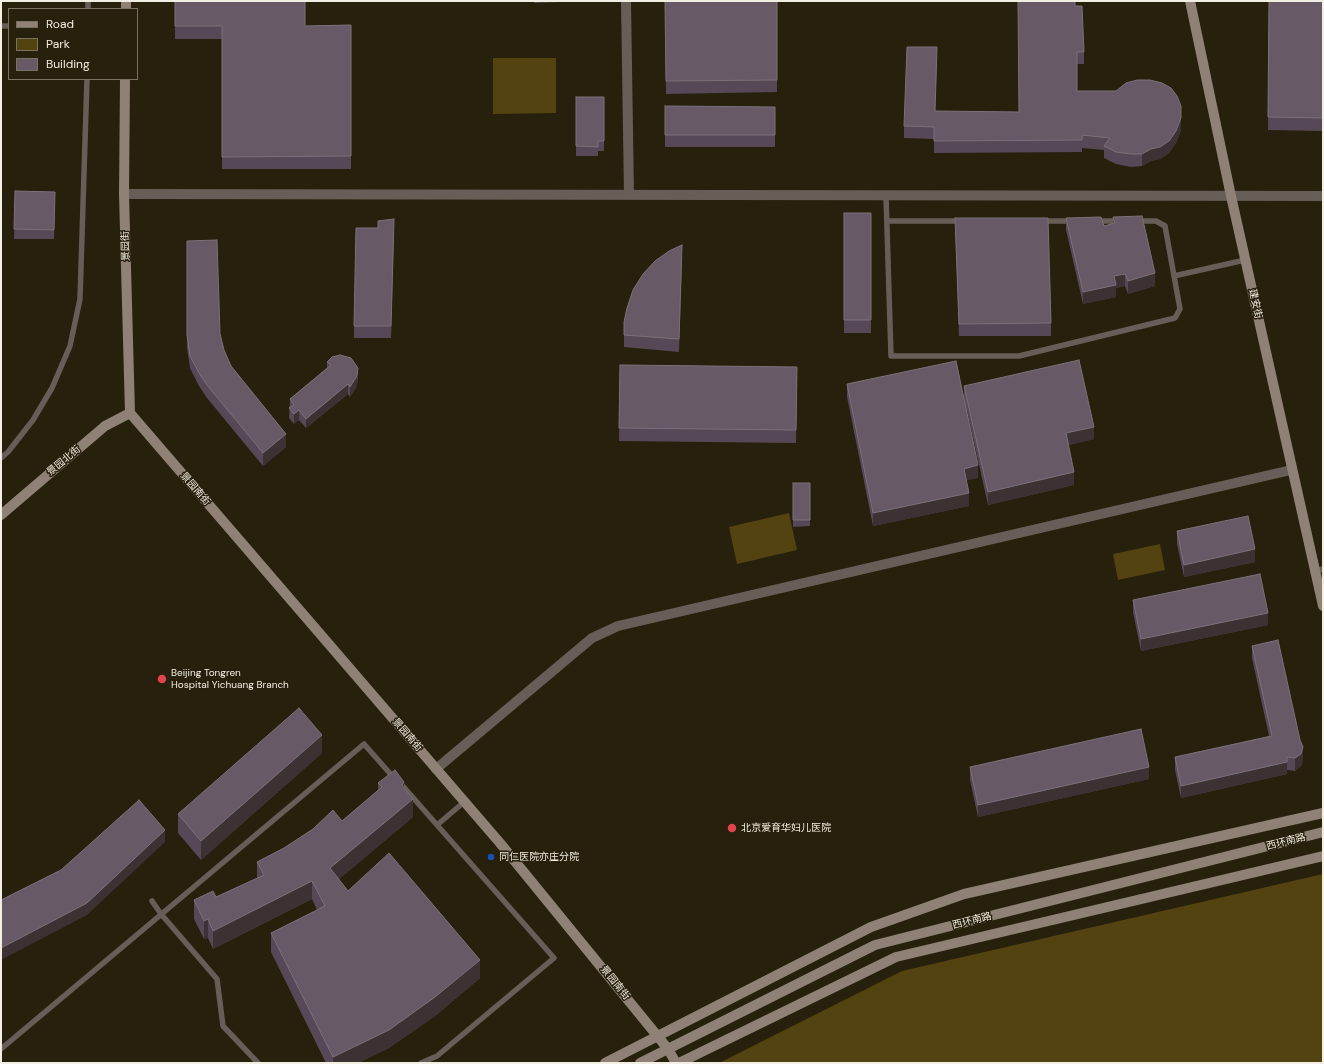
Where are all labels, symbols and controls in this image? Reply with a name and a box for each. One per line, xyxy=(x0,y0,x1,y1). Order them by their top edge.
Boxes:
legend xyxy=(8,8,138,80)
text: Road xyxy=(46,16,74,32)
text: Park xyxy=(46,36,70,52)
text: Building xyxy=(46,56,90,72)
street label: 景园街 xyxy=(120,231,132,261)
street label: 建安街 xyxy=(1246,288,1264,320)
street label: 景园北街 xyxy=(45,444,83,478)
street label: 景园南街 xyxy=(177,470,213,508)
place label: Beijing Tongren Hospital Yichuang Branch xyxy=(171,667,289,690)
marker: Beijing Tongren Hospital Yichuang Branch xyxy=(156,673,168,685)
street label: 景园南街 xyxy=(389,716,425,754)
marker: 北京爱育华妇儿医院 xyxy=(726,822,738,834)
place label: 北京爱育华妇儿医院 xyxy=(741,822,831,834)
street label: 西环南路 xyxy=(1265,831,1307,853)
place label: 同仁医院亦庄分院 xyxy=(499,851,579,863)
marker: 同仁医院亦庄分院 xyxy=(486,852,496,862)
street label: 西环南路 xyxy=(951,910,993,932)
street label: 景园南街 xyxy=(598,964,632,1002)

